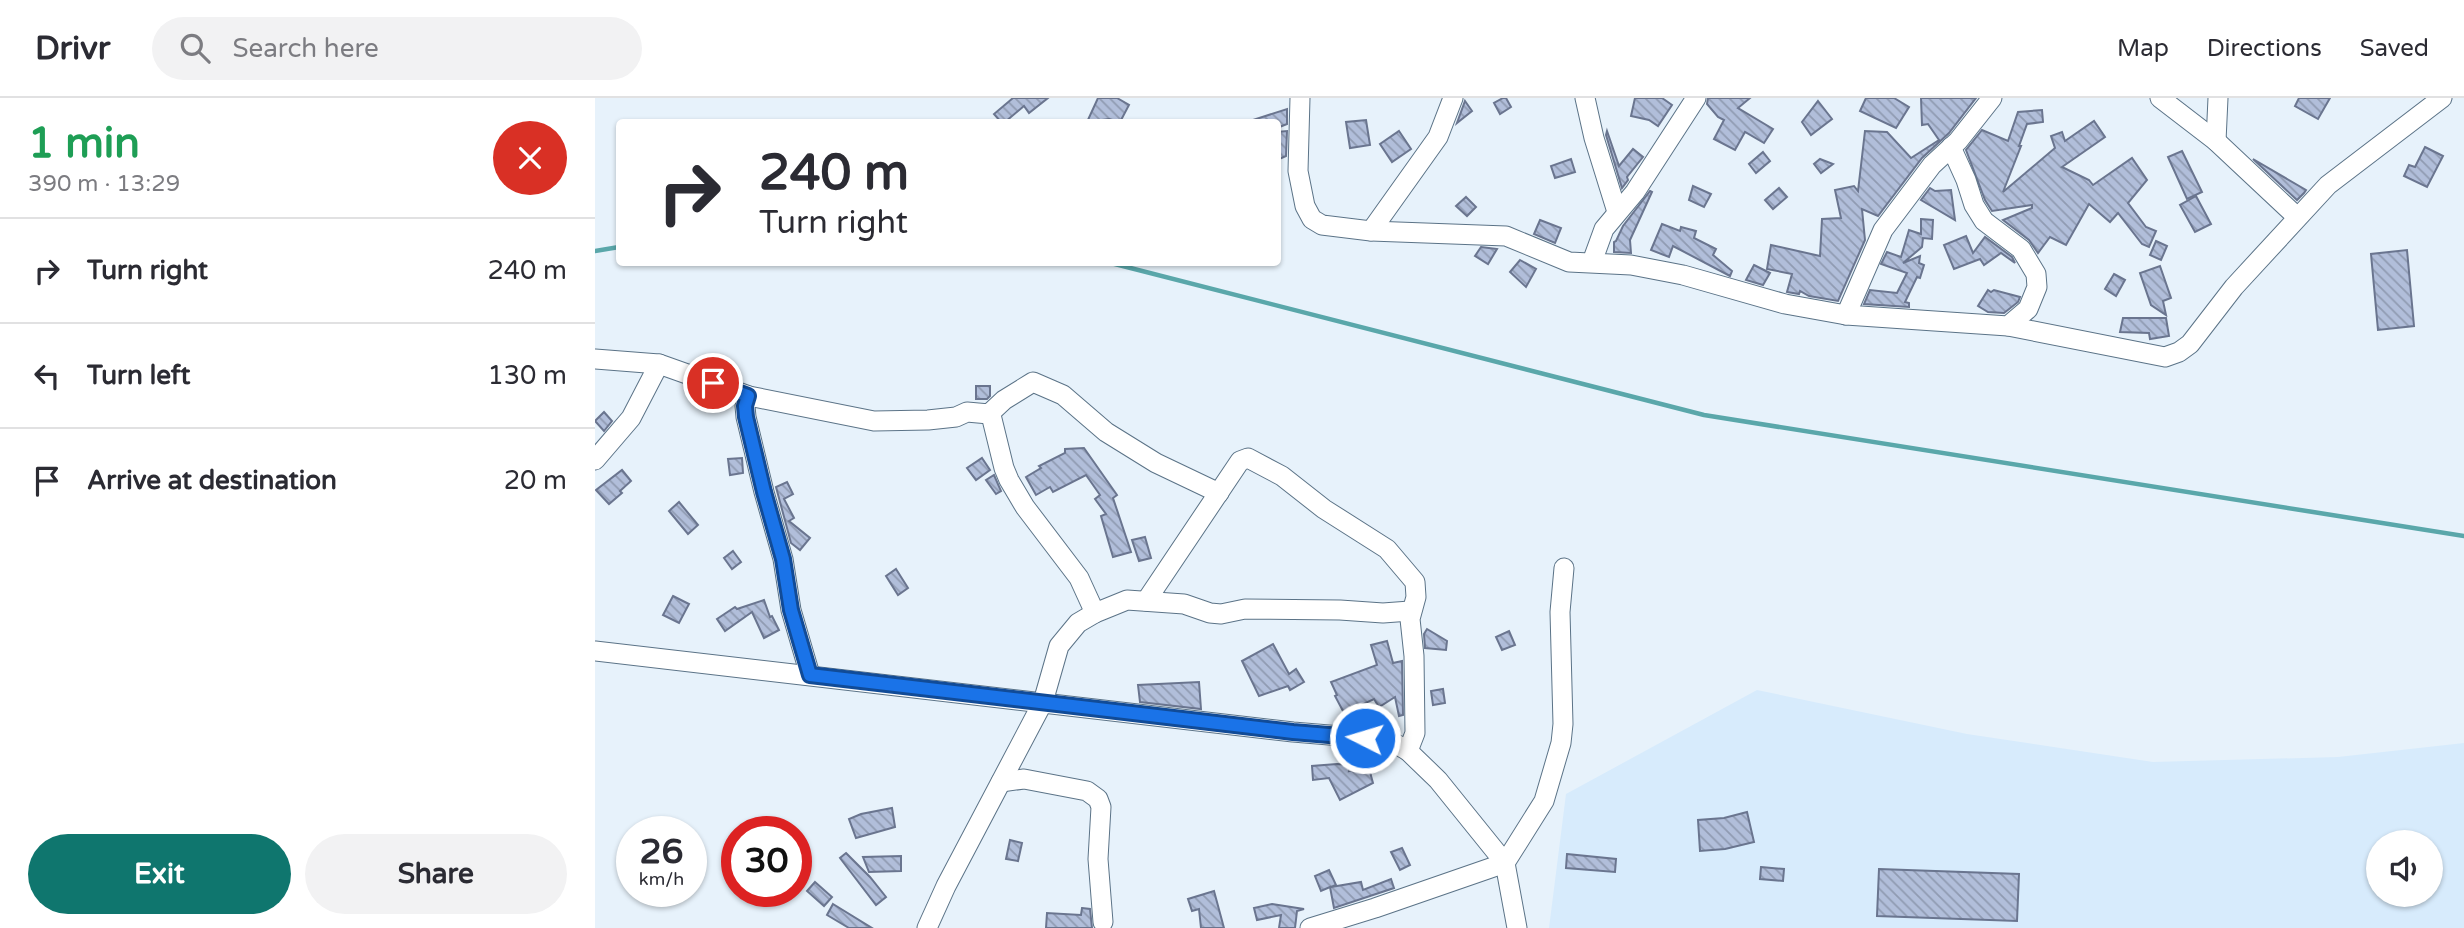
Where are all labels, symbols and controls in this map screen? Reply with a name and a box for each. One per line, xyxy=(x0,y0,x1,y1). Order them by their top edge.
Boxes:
search box xyxy=(152,17,642,80)
text: Drivr xyxy=(35,29,110,68)
icon: search xyxy=(176,29,214,67)
text: Search here xyxy=(232,33,379,64)
text: Map xyxy=(2117,34,2169,63)
text: Directions xyxy=(2207,34,2322,63)
text: Saved xyxy=(2360,34,2429,63)
text: 1 min xyxy=(28,118,140,169)
button: close xyxy=(493,121,567,195)
text: 240 m xyxy=(759,144,909,203)
icon: right xyxy=(644,147,735,238)
text: 390 m · 13:29 xyxy=(28,170,180,198)
text: Turn right xyxy=(759,204,908,242)
icon: right xyxy=(28,252,66,290)
text: Turn right xyxy=(87,255,208,286)
text: 240 m xyxy=(487,255,567,286)
pin xyxy=(683,353,743,413)
icon: left xyxy=(28,357,66,395)
text: Turn left xyxy=(87,360,190,391)
text: 130 m xyxy=(487,360,567,391)
icon: arrive xyxy=(694,364,732,402)
icon: arrive xyxy=(28,462,66,500)
text: Arrive at destination xyxy=(87,465,337,496)
text: 20 m xyxy=(504,465,567,496)
position arrow xyxy=(1328,701,1402,775)
speed limit sign: 30 xyxy=(721,816,812,907)
map controls xyxy=(2366,830,2443,907)
button: sound xyxy=(2366,830,2443,907)
text: 26 xyxy=(640,831,683,873)
button: Exit xyxy=(28,834,291,914)
button: Share xyxy=(305,834,567,914)
text: km/h xyxy=(639,868,684,890)

